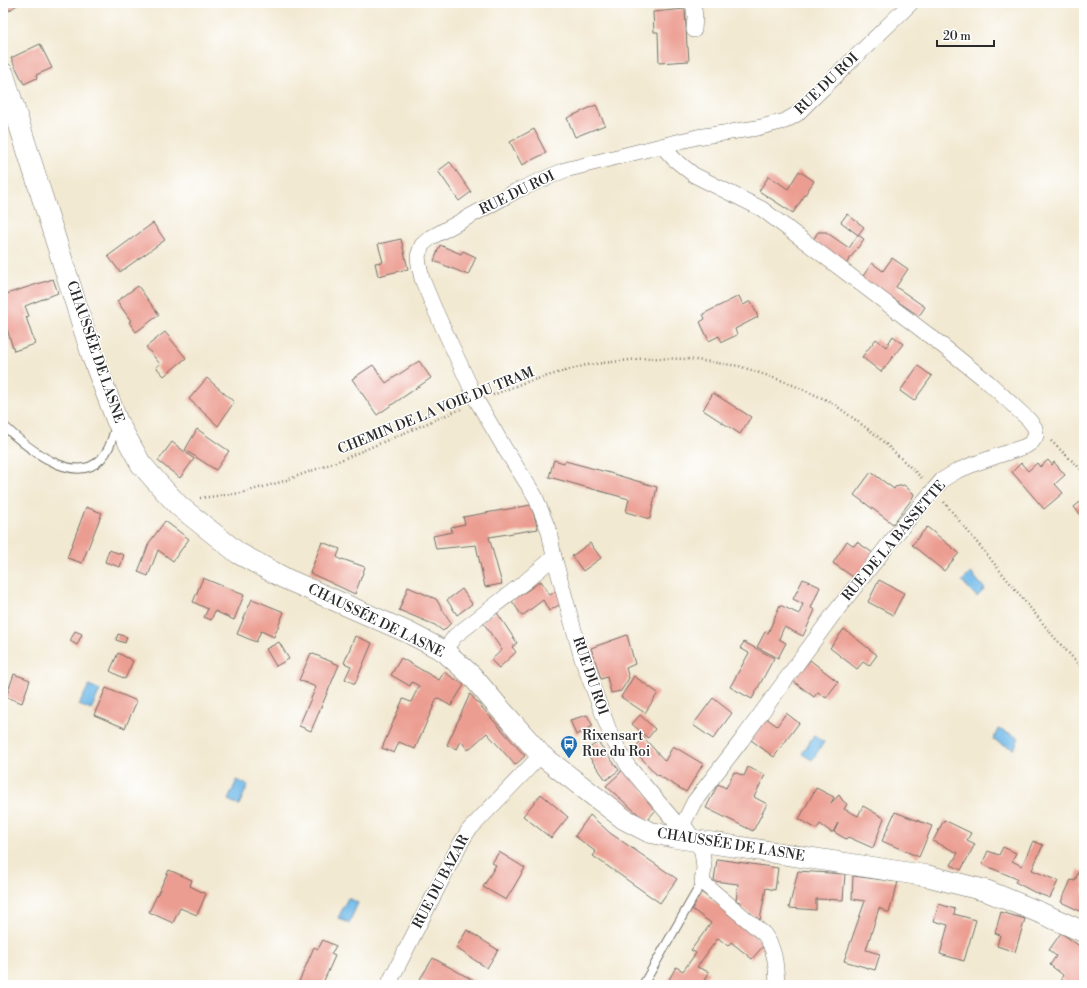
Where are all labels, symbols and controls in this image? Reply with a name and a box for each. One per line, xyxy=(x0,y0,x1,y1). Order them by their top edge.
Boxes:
scale bar xyxy=(937,22,994,48)
text: 20 m xyxy=(943,29,971,44)
street label: RUE DU ROI xyxy=(791,49,863,119)
street label: RUE DU ROI xyxy=(476,167,558,219)
street label: CHAUSSÉE DE LASNE xyxy=(62,278,130,426)
street label: CHEMIN DE LA VOIE DU TRAM xyxy=(335,363,537,459)
street label: RUE DE LA BASSETTE xyxy=(838,477,950,605)
street label: CHAUSSÉE DE LASNE xyxy=(305,578,448,662)
street label: RUE DU ROI xyxy=(568,634,612,718)
place label: Rixensart Rue du Roi xyxy=(582,727,651,761)
bus stop icon: Rixensart Rue du Roi xyxy=(559,734,579,759)
street label: CHAUSSÉE DE LASNE xyxy=(656,822,807,866)
street label: RUE DU BAZAR xyxy=(409,832,473,932)

